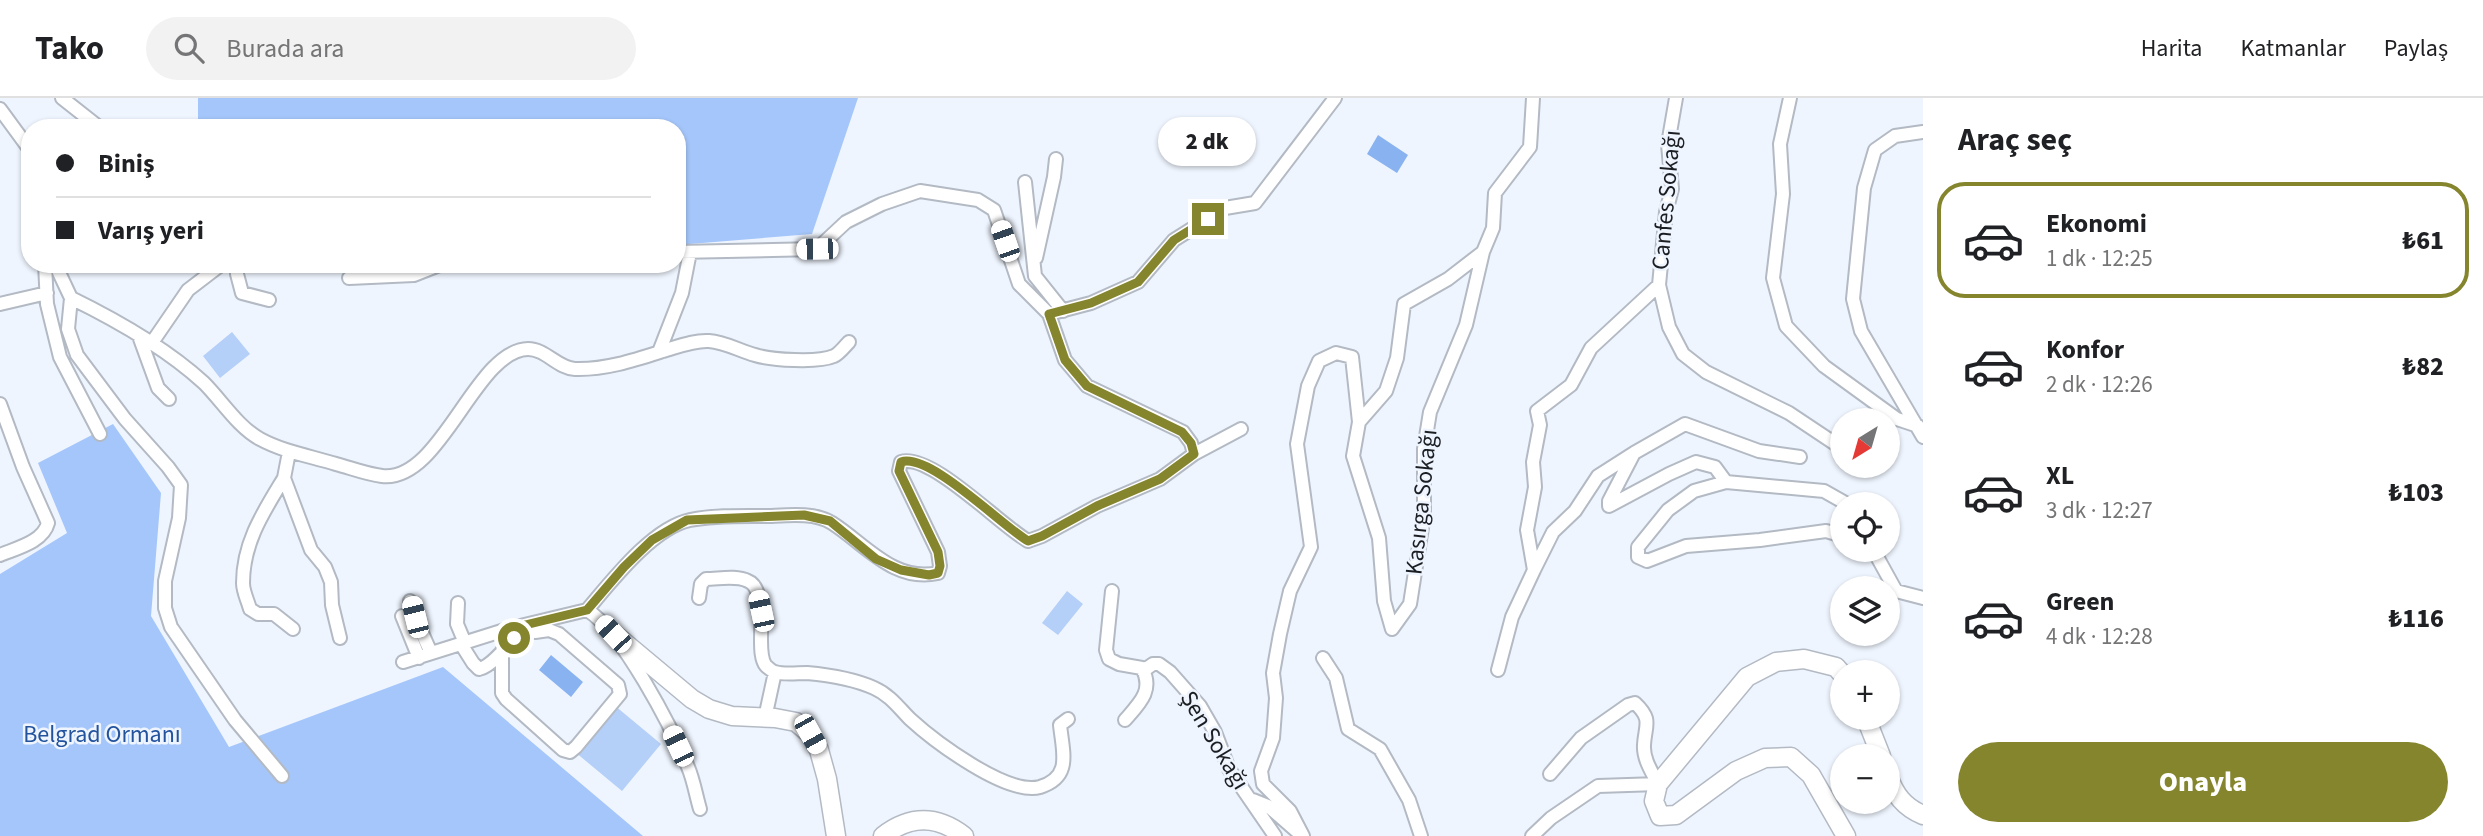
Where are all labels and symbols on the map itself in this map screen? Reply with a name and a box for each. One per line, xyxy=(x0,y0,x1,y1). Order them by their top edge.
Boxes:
callout: 2 dk xyxy=(1159,117,1257,166)
street label: Canfes Sokağı xyxy=(1643,129,1690,271)
route end xyxy=(1192,203,1224,235)
car xyxy=(989,218,1022,264)
car xyxy=(796,238,839,260)
north arrow xyxy=(1830,408,1900,478)
street label: Kasırga Sokağı xyxy=(1396,427,1447,577)
car xyxy=(747,588,776,634)
car xyxy=(400,594,431,640)
car xyxy=(591,611,636,657)
route start xyxy=(498,622,530,654)
street label: Şen Sokağı xyxy=(1171,684,1258,797)
car xyxy=(791,711,830,757)
park label: Belgrad Ormanı xyxy=(23,717,181,752)
car xyxy=(660,723,697,769)

